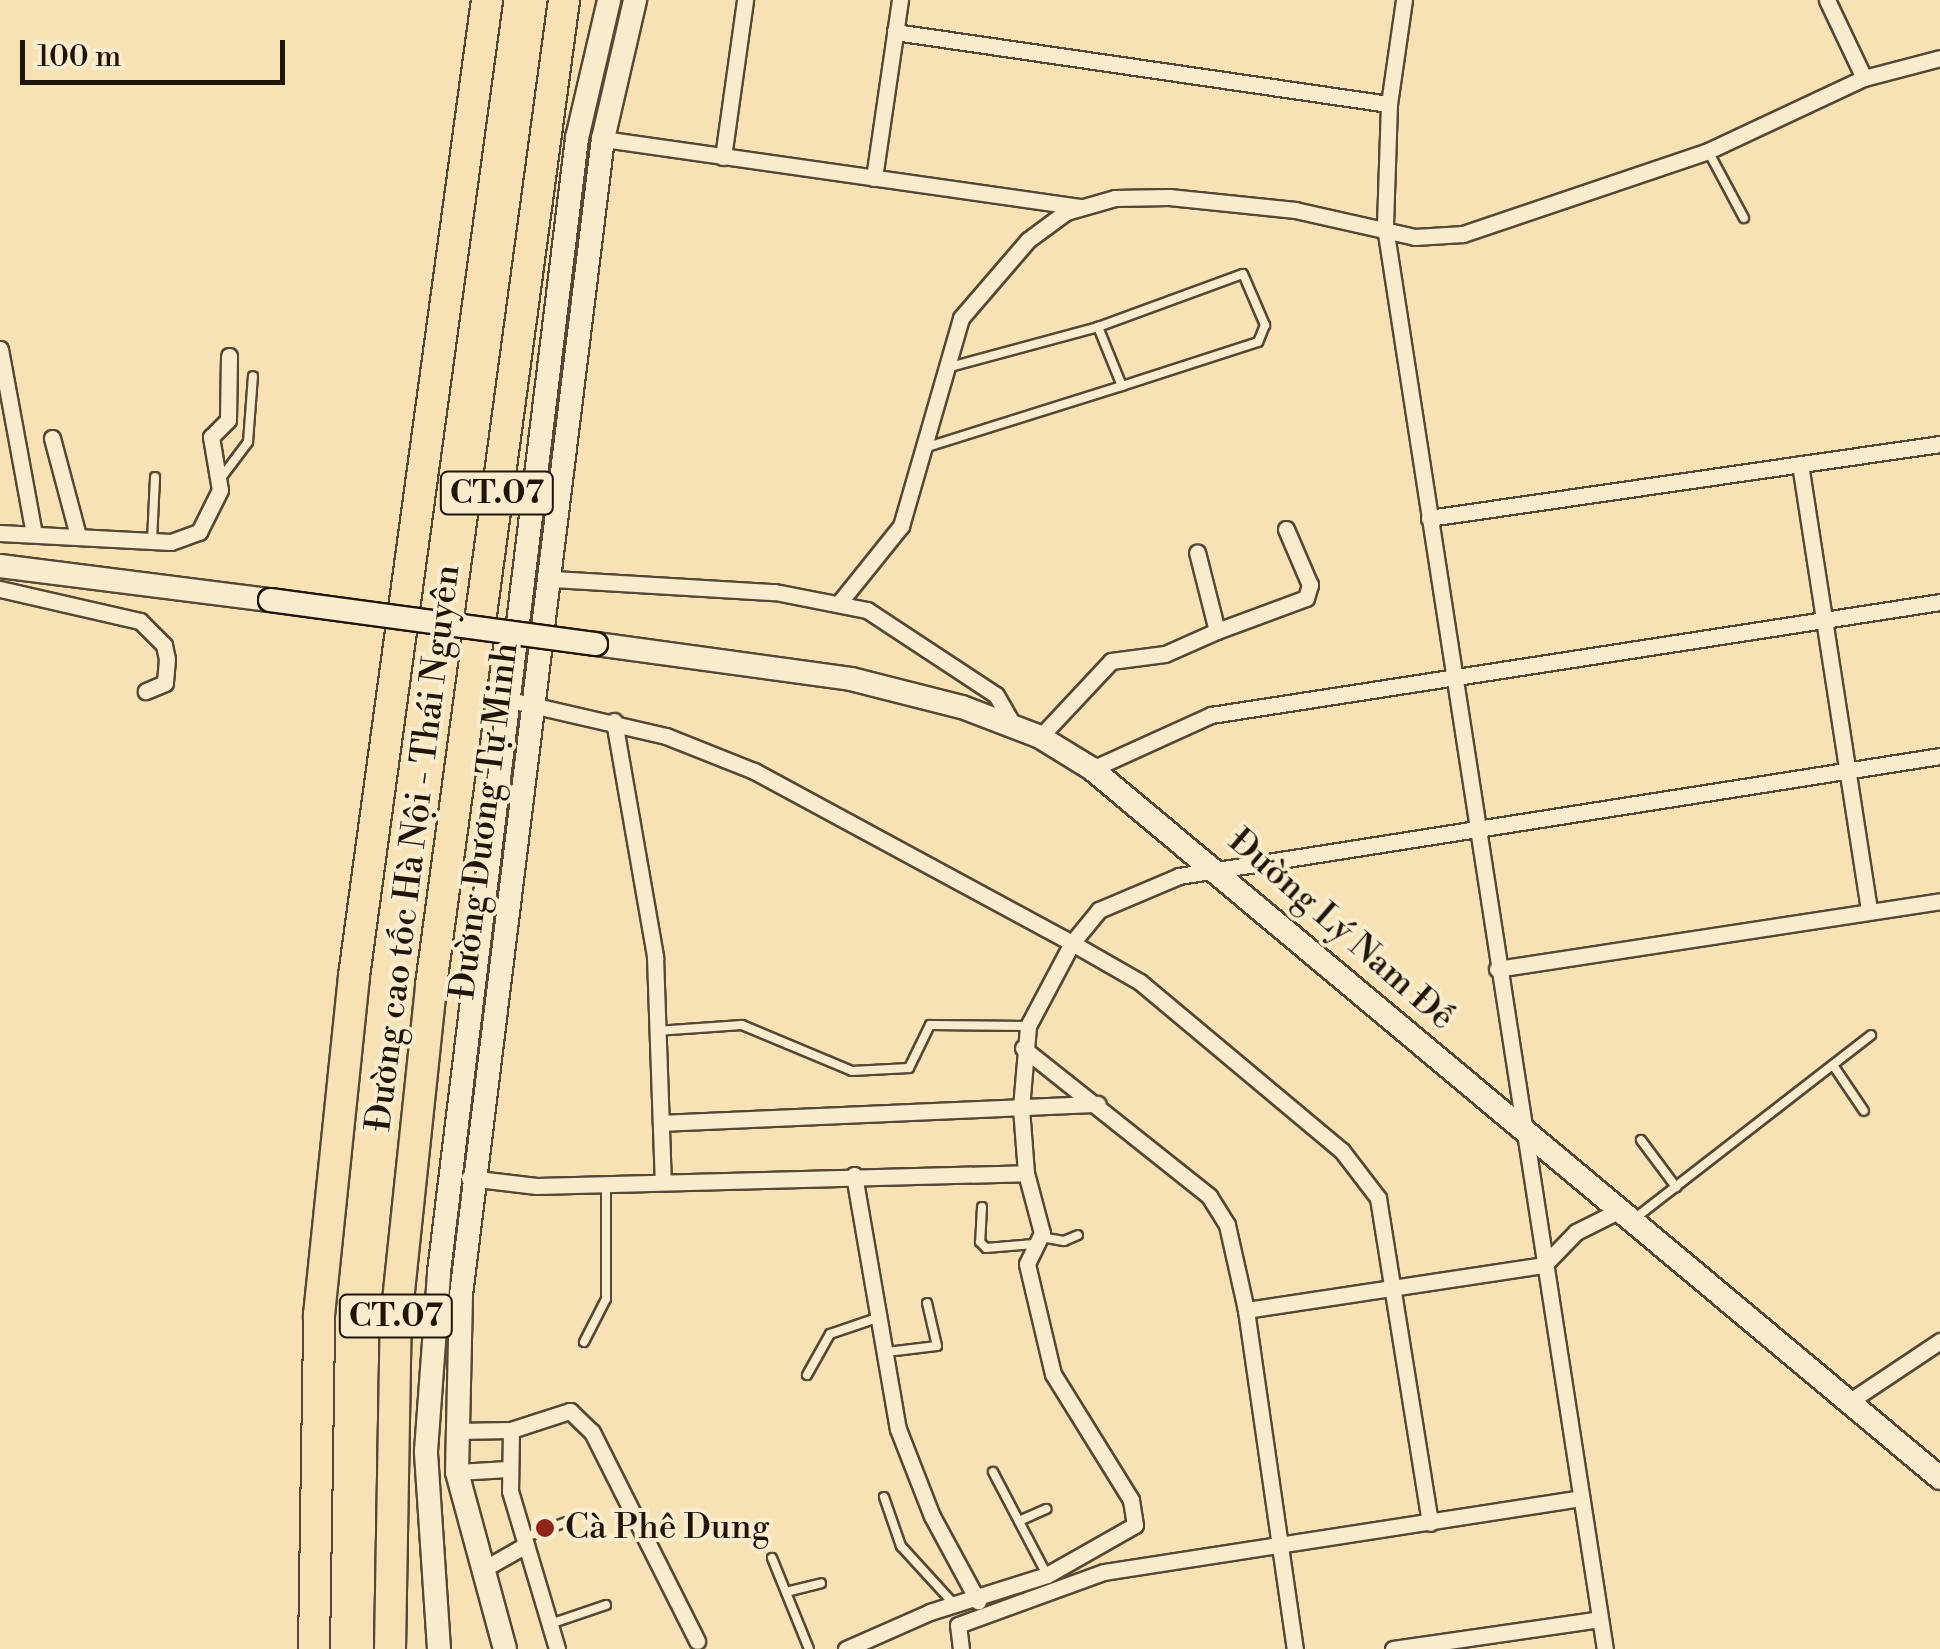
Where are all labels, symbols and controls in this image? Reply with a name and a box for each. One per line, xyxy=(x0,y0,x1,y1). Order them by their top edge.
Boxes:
scale bar xyxy=(25,20,290,82)
text: 100 m xyxy=(37,38,121,76)
road number: CT.07 xyxy=(440,466,554,520)
street label: Đường cao tốc Hà Nội - Thái Nguyên xyxy=(358,562,470,1134)
street label: Đường Dương Tự Minh xyxy=(442,640,528,1002)
street label: Đường Lý Nam Đế xyxy=(1219,821,1463,1039)
road number: CT.07 xyxy=(338,1289,454,1343)
place label: Cà Phê Dung xyxy=(565,1507,770,1549)
marker: Cà Phê Dung xyxy=(534,1517,556,1539)

